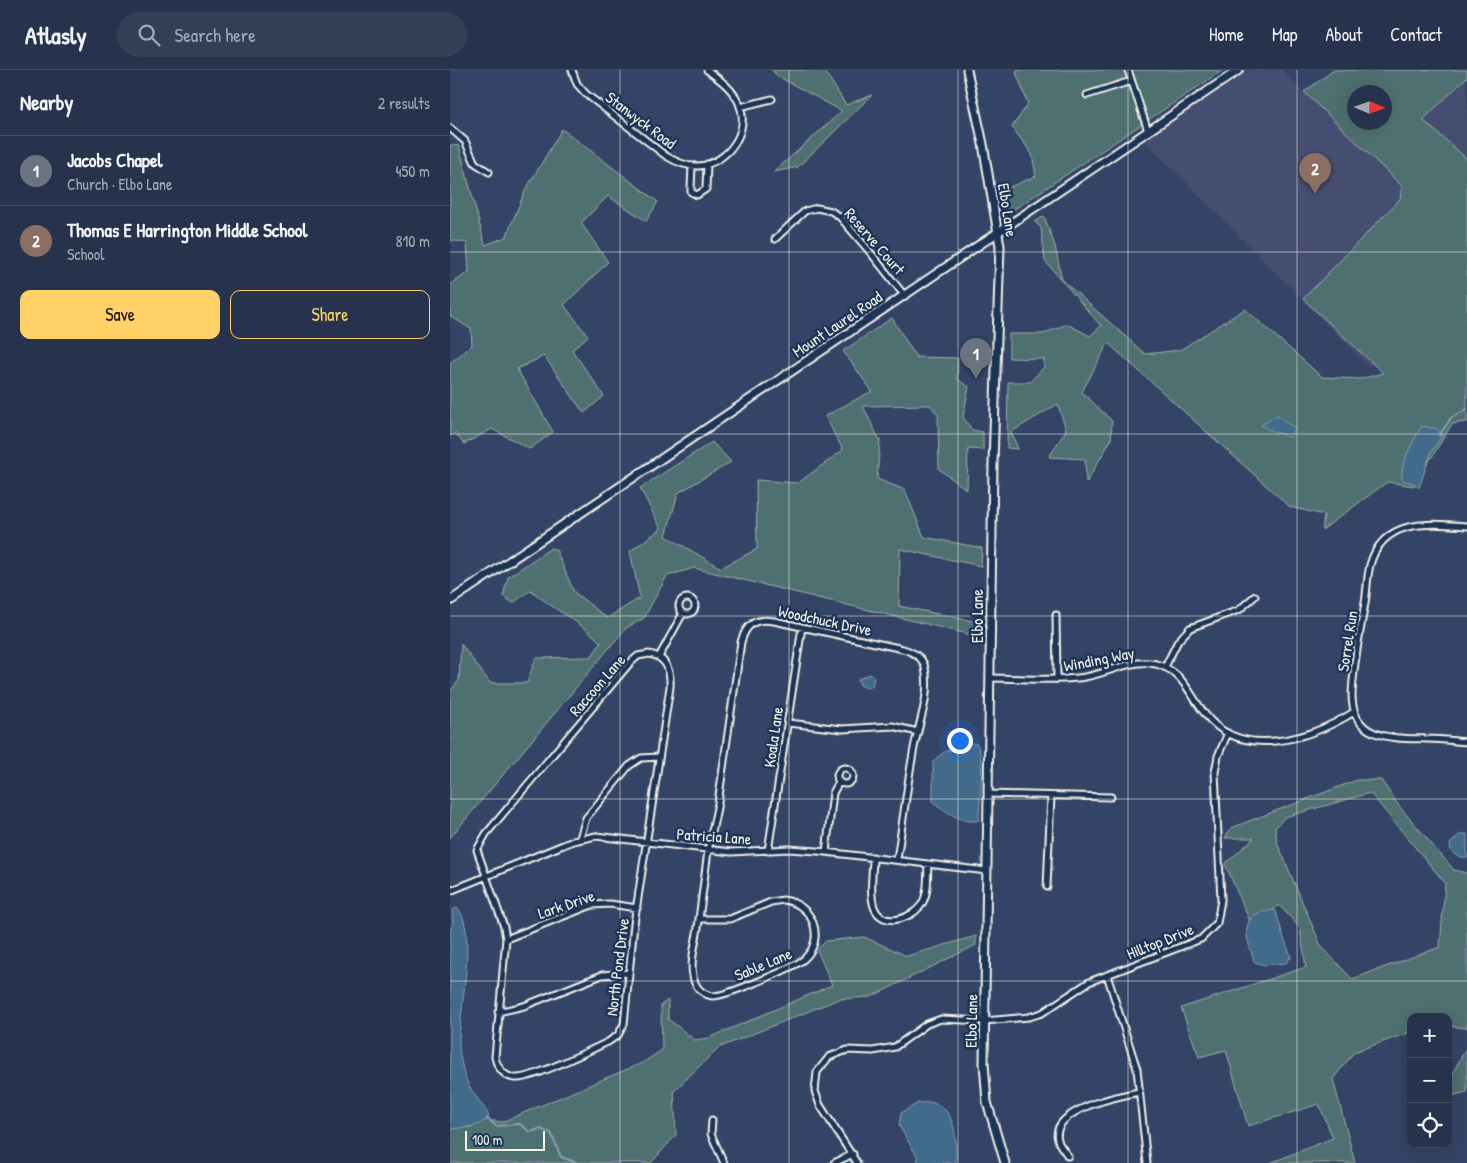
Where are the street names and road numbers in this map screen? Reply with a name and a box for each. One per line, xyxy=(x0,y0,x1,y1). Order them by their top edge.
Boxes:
street label: Stanwyck Road xyxy=(601,86,681,154)
street label: Elbo Lane xyxy=(993,182,1023,239)
street label: Reserve Court xyxy=(840,203,911,280)
street label: Mount Laurel Road xyxy=(788,286,886,362)
street label: Elbo Lane xyxy=(966,588,988,643)
street label: Woodchuck Drive xyxy=(776,599,874,641)
street label: Sorrel Run xyxy=(1331,609,1363,673)
street label: Winding Way xyxy=(1062,641,1136,677)
street label: Raccoon Lane xyxy=(564,649,631,721)
street label: Koala Lane xyxy=(758,705,788,769)
street label: Patricia Lane xyxy=(676,822,753,850)
street label: Lark Drive xyxy=(535,884,598,924)
street label: North Pond Drive xyxy=(600,916,634,1017)
street label: Hilltop Drive xyxy=(1123,917,1197,964)
street label: Sable Lane xyxy=(731,942,796,986)
street label: Elbo Lane xyxy=(960,993,982,1048)

